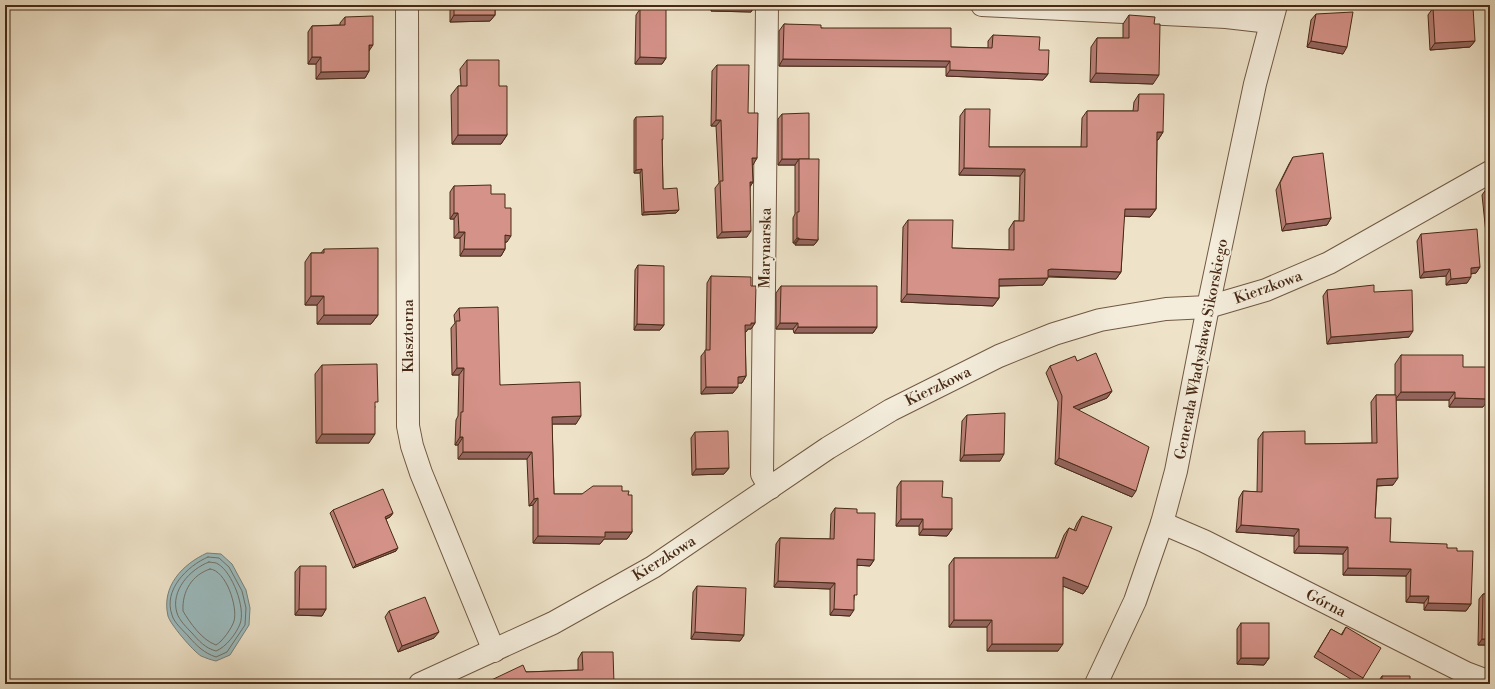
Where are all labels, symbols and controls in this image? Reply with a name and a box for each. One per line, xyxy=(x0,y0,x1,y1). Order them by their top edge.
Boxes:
street label: Marynarska xyxy=(755,207,776,288)
street label: Generała Władysława Sikorskiego xyxy=(1171,237,1232,461)
street label: Kierzkowa xyxy=(1232,266,1305,309)
street label: Klasztorna xyxy=(399,299,418,373)
street label: Kierzkowa xyxy=(902,362,975,411)
street label: Kierzkowa xyxy=(629,531,700,585)
street label: Górna xyxy=(1302,585,1349,622)

